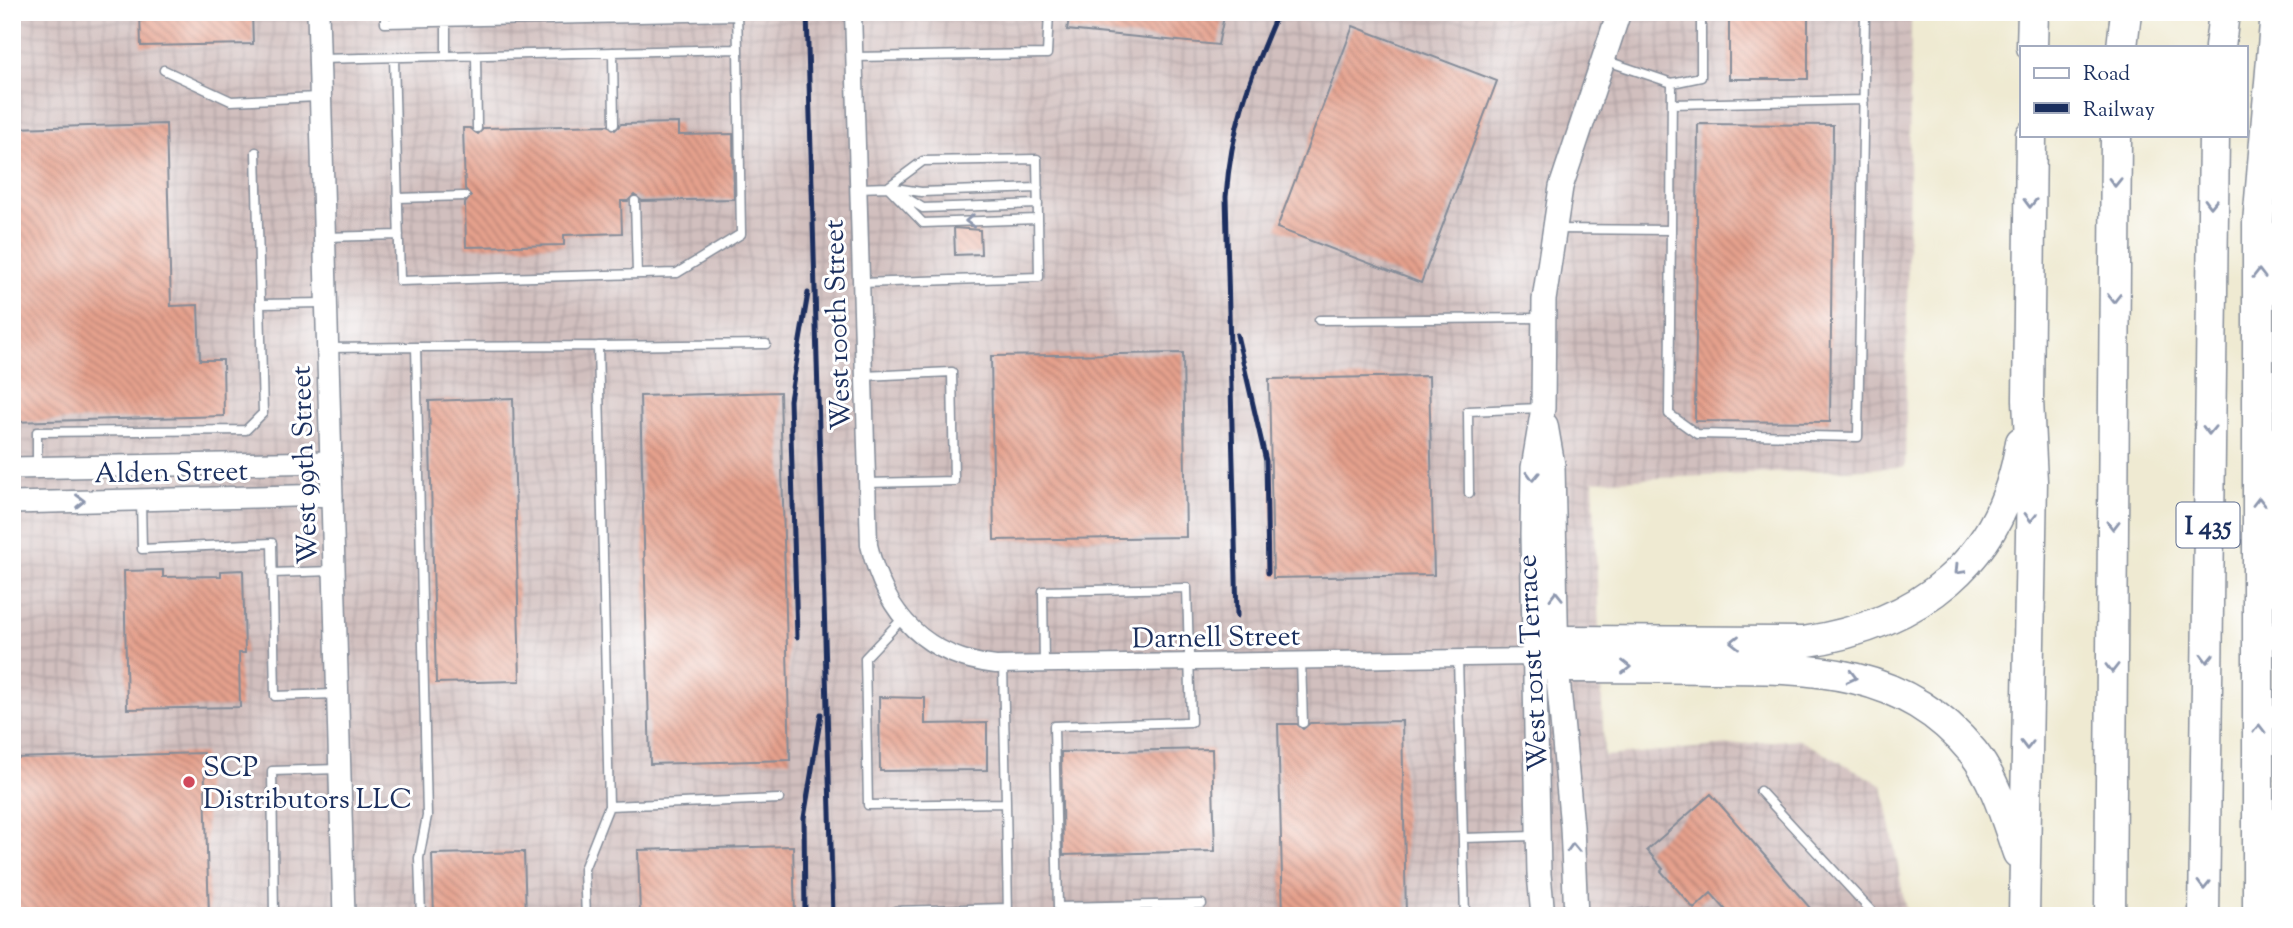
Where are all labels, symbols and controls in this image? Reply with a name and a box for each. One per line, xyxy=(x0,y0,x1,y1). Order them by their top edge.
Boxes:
legend xyxy=(2020,46,2248,136)
text: Road xyxy=(2083,60,2130,90)
text: Railway xyxy=(2083,96,2155,126)
one-way arrow xyxy=(2108,177,2123,188)
one-way arrow xyxy=(2022,198,2038,209)
one-way arrow xyxy=(2203,198,2219,209)
one-way arrow xyxy=(964,214,975,229)
street label: West 100th Street xyxy=(815,218,863,431)
one-way arrow xyxy=(2251,268,2266,279)
one-way arrow xyxy=(2106,293,2122,304)
street label: West 99th Street xyxy=(283,364,329,565)
one-way arrow xyxy=(2201,426,2217,436)
street label: Alden Street xyxy=(94,453,249,495)
one-way arrow xyxy=(1526,471,1541,482)
one-way arrow xyxy=(76,493,86,509)
one-way arrow xyxy=(2251,496,2267,506)
road number: I 435 xyxy=(2176,503,2240,548)
one-way arrow xyxy=(2023,512,2039,523)
one-way arrow xyxy=(2105,521,2121,531)
street label: West 101st Terrace xyxy=(1508,553,1560,772)
one-way arrow xyxy=(1954,562,1967,575)
one-way arrow xyxy=(1549,591,1564,602)
street label: Darnell Street xyxy=(1132,618,1301,660)
one-way arrow xyxy=(1729,634,1739,650)
one-way arrow xyxy=(2199,653,2214,664)
one-way arrow xyxy=(1621,659,1631,675)
one-way arrow xyxy=(2104,663,2120,673)
one-way arrow xyxy=(1846,668,1858,683)
one-way arrow xyxy=(2251,723,2267,734)
one-way arrow xyxy=(2019,740,2035,750)
place label: SCP Distributors LLC xyxy=(203,749,412,821)
marker: SCP Distributors LLC xyxy=(181,774,197,790)
one-way arrow xyxy=(1566,842,1581,853)
one-way arrow xyxy=(2196,881,2212,891)

